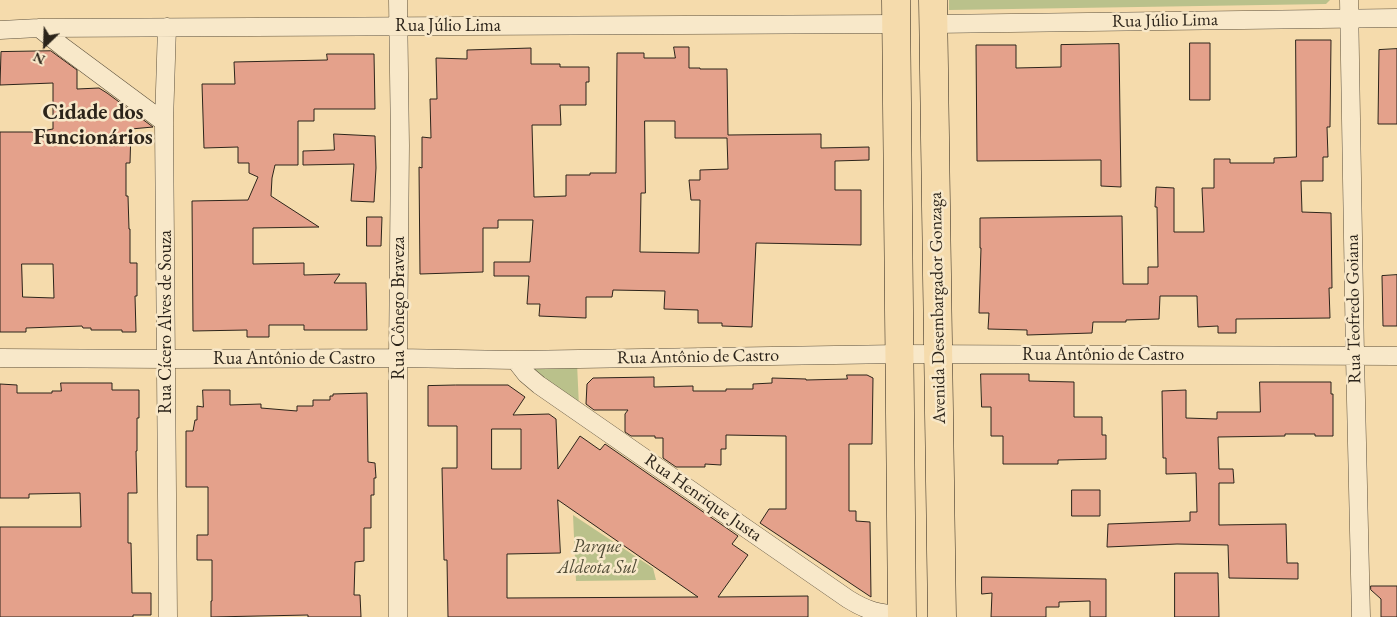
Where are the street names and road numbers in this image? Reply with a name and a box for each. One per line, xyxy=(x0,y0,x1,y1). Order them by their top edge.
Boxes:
street label: Rua Júlio Lima xyxy=(1112,9,1218,33)
street label: Rua Júlio Lima xyxy=(395,15,501,37)
street label: Avenida Desembargador Gonzaga xyxy=(925,192,951,424)
street label: Rua Cícero Alves de Souza xyxy=(155,230,177,414)
street label: Rua Teofredo Goiana xyxy=(1342,234,1366,384)
street label: Rua Cônego Braveza xyxy=(388,236,410,380)
street label: Rua Antônio de Castro xyxy=(1022,344,1184,366)
street label: Rua Antônio de Castro xyxy=(617,345,779,369)
street label: Rua Antônio de Castro xyxy=(213,348,375,370)
street label: Rua Henrique Justa xyxy=(640,449,766,547)

